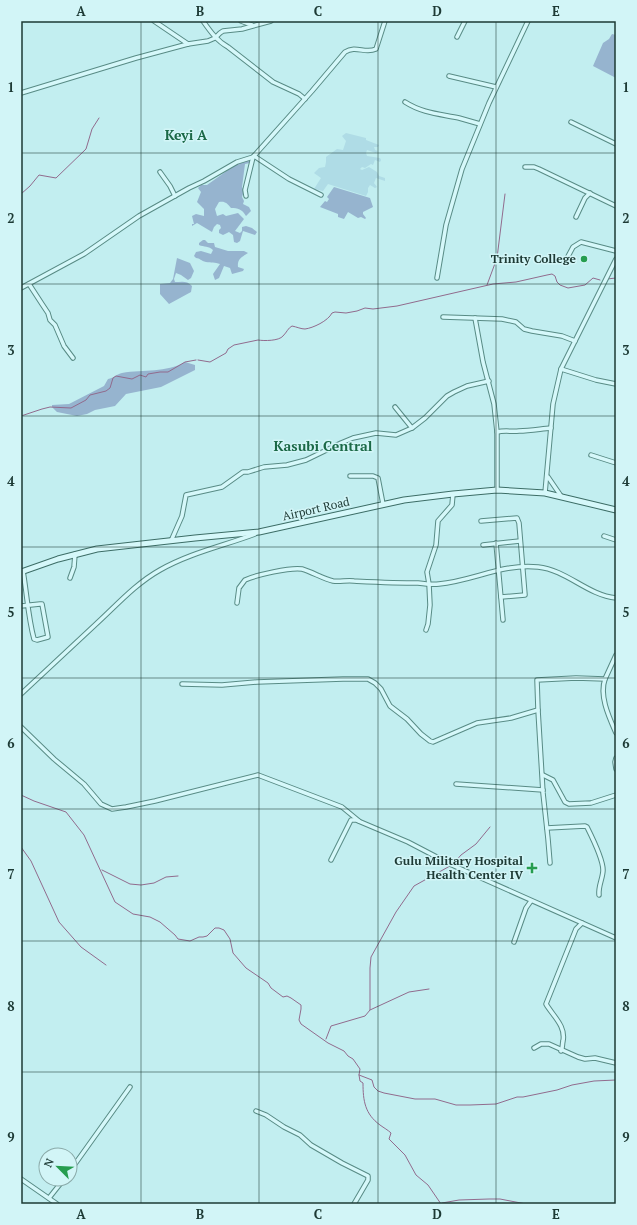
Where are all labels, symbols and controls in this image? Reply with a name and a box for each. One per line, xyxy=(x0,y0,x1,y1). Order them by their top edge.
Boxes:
text: A xyxy=(76,2,86,20)
text: B xyxy=(196,2,204,20)
text: C xyxy=(314,2,322,20)
text: D xyxy=(432,2,442,20)
text: E xyxy=(552,2,560,20)
text: 1 xyxy=(7,78,15,96)
text: 1 xyxy=(622,78,630,96)
district label: Keyi A xyxy=(165,125,208,144)
text: 2 xyxy=(7,209,15,227)
text: 2 xyxy=(622,209,630,227)
place label: Trinity College xyxy=(491,251,577,266)
marker: Trinity College xyxy=(579,254,589,264)
text: 3 xyxy=(7,341,15,359)
text: 3 xyxy=(622,341,630,359)
district label: Kasubi Central xyxy=(274,436,373,455)
text: 4 xyxy=(7,472,15,490)
text: 4 xyxy=(622,472,630,490)
street label: Airport Road xyxy=(281,493,351,524)
text: 5 xyxy=(7,603,15,621)
text: 5 xyxy=(622,603,630,621)
text: 6 xyxy=(7,734,15,752)
text: 6 xyxy=(622,734,630,752)
place label: Gulu Military Hospital Health Center IV xyxy=(394,853,523,882)
marker: Gulu Military Hospital Health Center IV xyxy=(526,862,538,874)
text: 7 xyxy=(7,865,15,883)
text: 7 xyxy=(622,865,630,883)
text: 8 xyxy=(7,997,15,1015)
text: 8 xyxy=(622,997,630,1015)
text: 9 xyxy=(7,1128,15,1146)
text: 9 xyxy=(622,1128,630,1146)
north arrow xyxy=(38,1147,78,1187)
text: N xyxy=(41,1156,57,1170)
text: A xyxy=(76,1205,86,1223)
text: B xyxy=(196,1205,204,1223)
text: C xyxy=(314,1205,322,1223)
text: D xyxy=(432,1205,442,1223)
text: E xyxy=(552,1205,560,1223)

